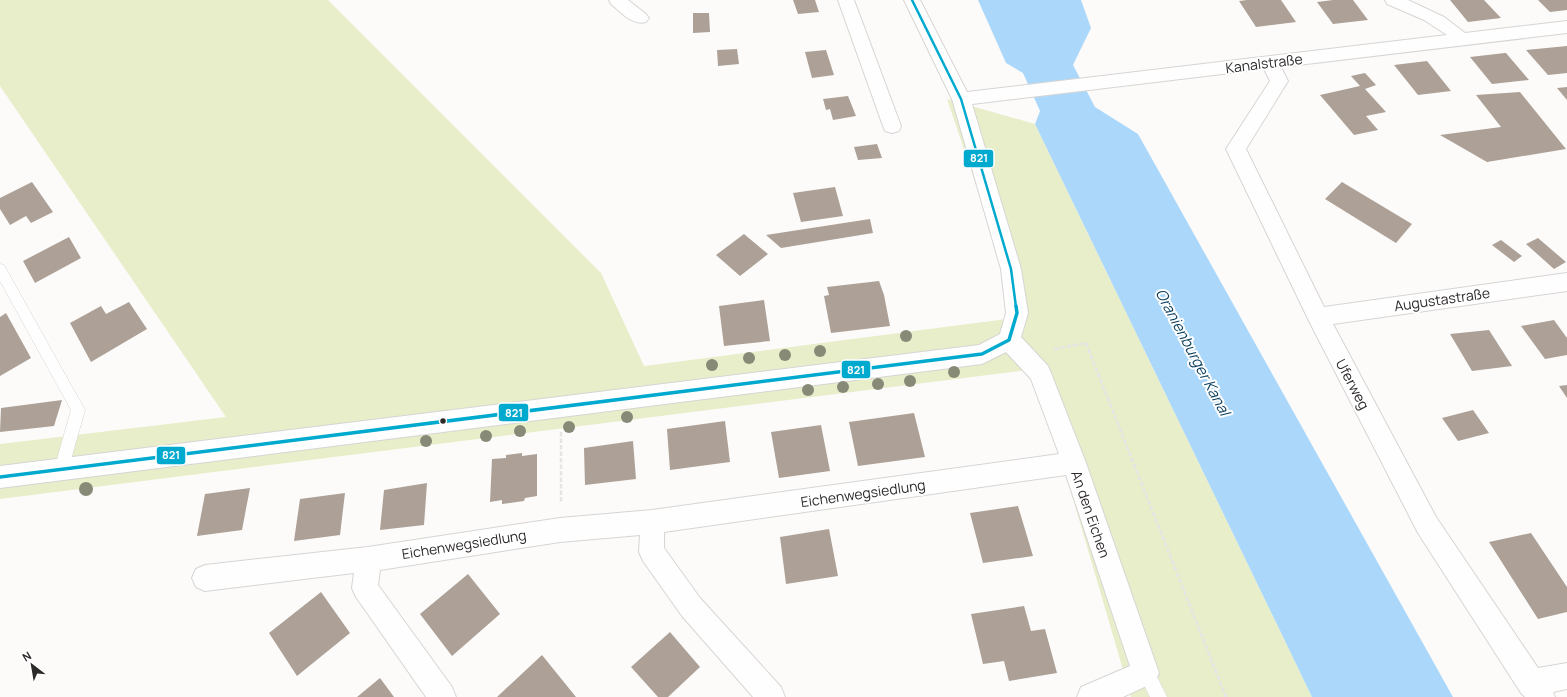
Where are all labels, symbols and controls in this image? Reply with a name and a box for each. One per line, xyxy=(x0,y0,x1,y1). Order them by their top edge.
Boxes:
street label: Kanalstraße xyxy=(1224,49,1304,77)
line badge: 821 xyxy=(963,149,994,168)
text: 821 xyxy=(970,150,988,165)
street label: Augustastraße xyxy=(1393,283,1491,315)
water label: Oranienburger Kanal xyxy=(1151,285,1237,421)
street label: Uferweg xyxy=(1332,355,1374,413)
line badge: 821 xyxy=(841,360,871,379)
text: 821 xyxy=(847,362,865,377)
line badge: 821 xyxy=(498,403,529,422)
text: 821 xyxy=(505,405,523,420)
unlabelled marker xyxy=(438,416,448,426)
line badge: 821 xyxy=(156,446,186,465)
text: 821 xyxy=(162,447,180,462)
street label: An den Eichen xyxy=(1067,468,1115,560)
street label: Eichenwegsiedlung xyxy=(799,475,927,511)
street label: Eichenwegsiedlung xyxy=(400,525,528,563)
north arrow xyxy=(12,645,52,685)
text: N xyxy=(19,647,34,664)

